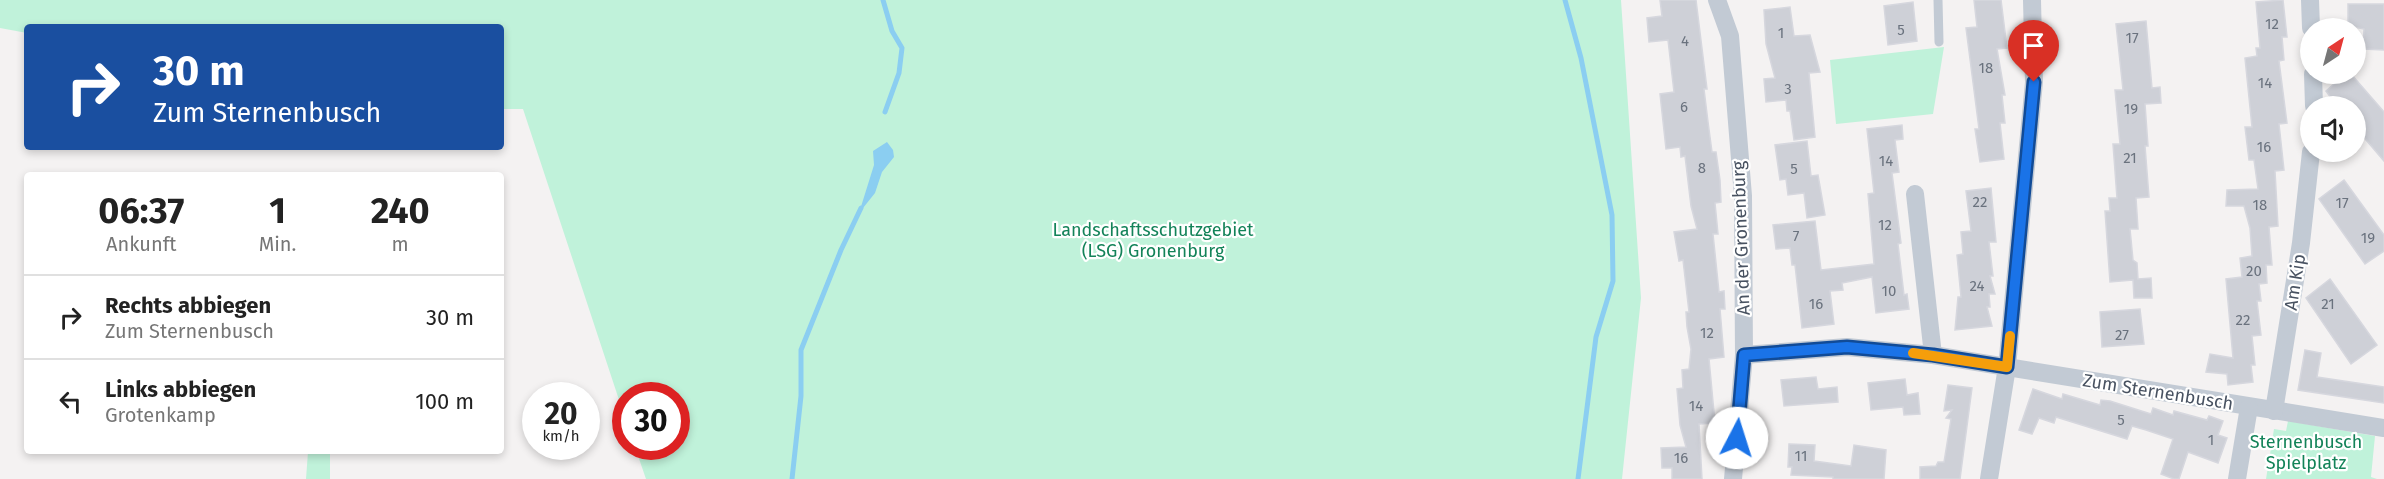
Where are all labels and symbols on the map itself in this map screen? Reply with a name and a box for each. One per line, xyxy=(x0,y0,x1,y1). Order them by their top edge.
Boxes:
house number: 12 xyxy=(2265,15,2279,33)
north arrow xyxy=(2300,18,2366,84)
pin xyxy=(2008,20,2059,82)
house number: 5 xyxy=(1897,21,1905,39)
house number: 1 xyxy=(1778,24,1784,42)
house number: 17 xyxy=(2125,29,2139,47)
house number: 4 xyxy=(1681,32,1689,50)
house number: 18 xyxy=(1979,59,1993,77)
house number: 14 xyxy=(2258,74,2272,92)
house number: 3 xyxy=(1784,80,1792,98)
house number: 6 xyxy=(1680,98,1688,116)
house number: 19 xyxy=(2124,100,2138,118)
house number: 16 xyxy=(2257,138,2271,156)
house number: 21 xyxy=(2123,149,2137,167)
house number: 14 xyxy=(1879,152,1893,170)
house number: 8 xyxy=(1698,159,1706,177)
street label: An der Gronenburg xyxy=(1727,160,1755,316)
house number: 5 xyxy=(1790,160,1798,178)
house number: 22 xyxy=(1973,193,1987,211)
house number: 17 xyxy=(2335,194,2349,212)
house number: 18 xyxy=(2253,196,2267,214)
house number: 12 xyxy=(1878,216,1892,234)
park label: Landschaftsschutzgebiet (LSG) Gronenburg xyxy=(1052,219,1254,262)
house number: 7 xyxy=(1793,227,1800,245)
house number: 19 xyxy=(2361,229,2375,247)
street label: Am Kip xyxy=(2280,252,2310,312)
house number: 20 xyxy=(2246,262,2262,280)
house number: 24 xyxy=(1969,277,1985,295)
house number: 10 xyxy=(1882,282,1896,300)
house number: 16 xyxy=(1809,295,1823,313)
house number: 21 xyxy=(2321,295,2335,313)
house number: 22 xyxy=(2236,311,2250,329)
house number: 12 xyxy=(1700,324,1714,342)
house number: 27 xyxy=(2115,326,2129,344)
street label: Zum Sternenbusch xyxy=(2081,369,2235,415)
speed limit sign: 30 xyxy=(612,382,690,460)
house number: 14 xyxy=(1689,397,1703,415)
position arrow xyxy=(1705,406,1769,470)
house number: 5 xyxy=(2117,411,2125,429)
house number: 1 xyxy=(2208,431,2214,449)
park label: Sternenbusch Spielplatz xyxy=(2250,431,2362,474)
house number: 11 xyxy=(1795,447,1807,465)
house number: 16 xyxy=(1674,449,1688,467)

